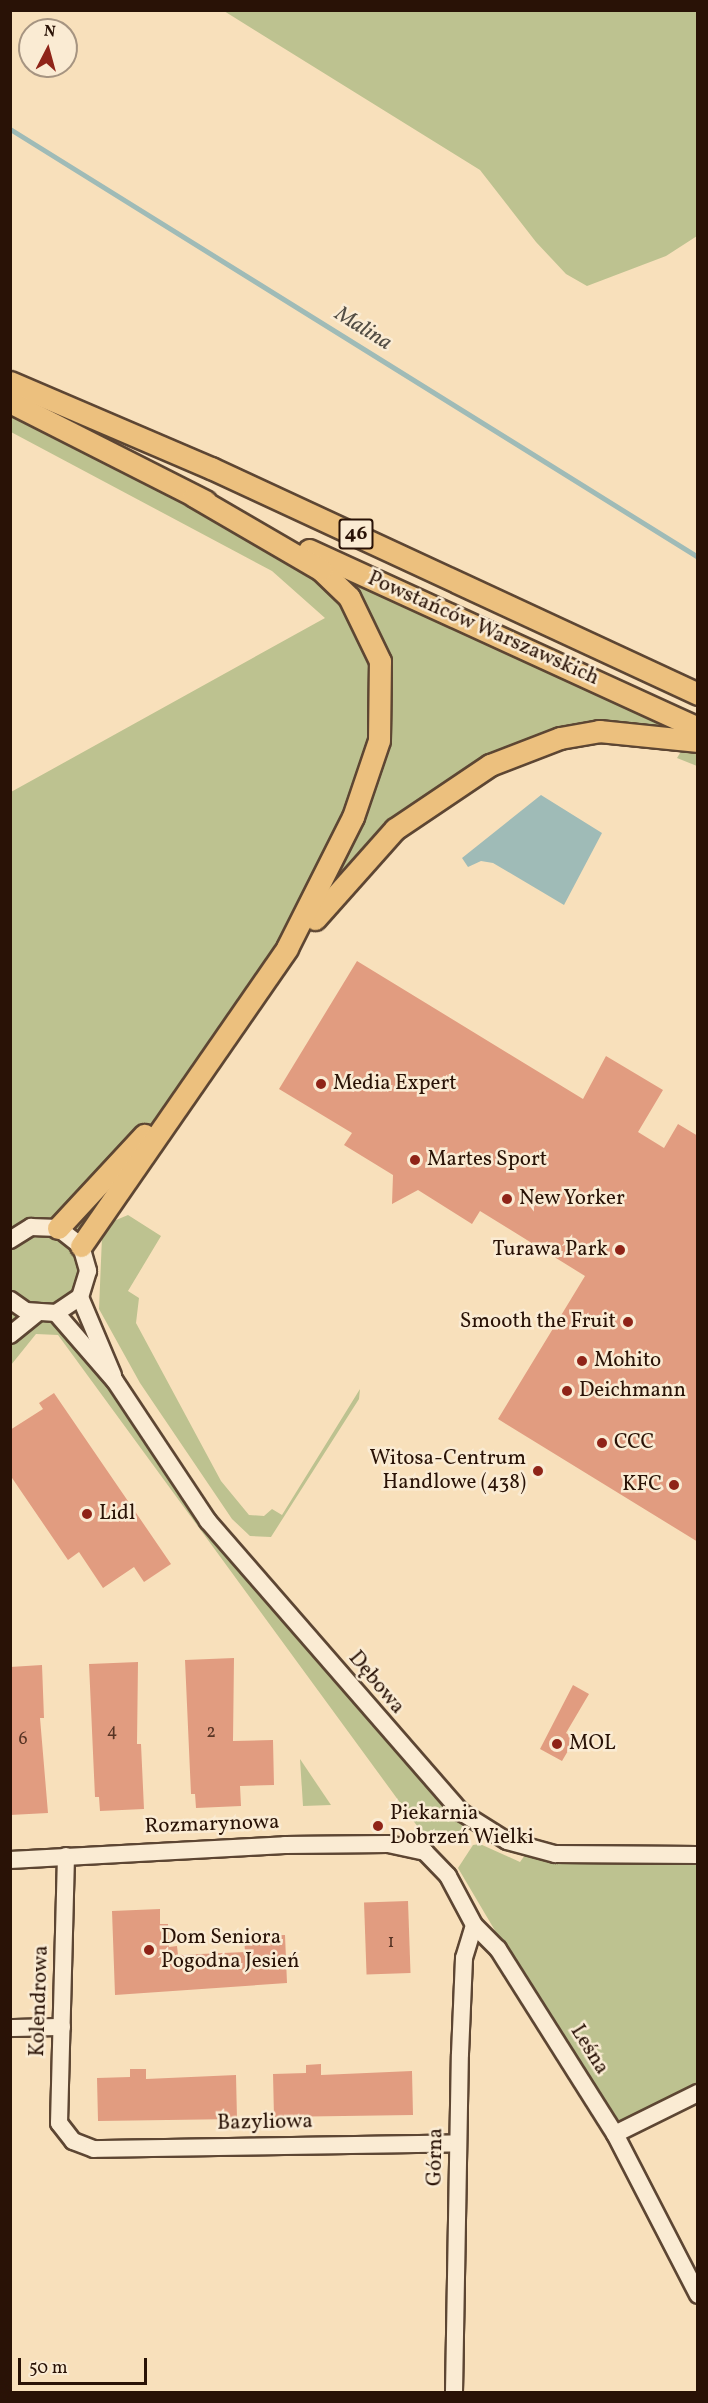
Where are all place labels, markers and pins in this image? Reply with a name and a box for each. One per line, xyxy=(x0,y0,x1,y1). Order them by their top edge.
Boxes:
place label: Media Expert xyxy=(333,1071,457,1097)
marker: Media Expert xyxy=(314,1077,328,1091)
place label: Martes Sport xyxy=(427,1147,547,1173)
marker: Martes Sport xyxy=(408,1153,422,1167)
place label: New Yorker xyxy=(519,1186,626,1212)
marker: New Yorker xyxy=(500,1192,514,1206)
place label: Turawa Park xyxy=(492,1237,608,1263)
marker: Turawa Park xyxy=(613,1243,627,1257)
place label: Smooth the Fruit xyxy=(460,1309,616,1335)
marker: Smooth the Fruit xyxy=(621,1315,635,1329)
place label: Mohito xyxy=(594,1348,661,1374)
marker: Mohito xyxy=(575,1354,589,1368)
place label: Deichmann xyxy=(579,1378,686,1404)
marker: Deichmann xyxy=(560,1384,574,1398)
place label: CCC xyxy=(614,1430,654,1456)
marker: CCC xyxy=(595,1436,609,1450)
place label: Witosa-Centrum Handlowe (438) xyxy=(369,1446,526,1496)
marker: Witosa-Centrum Handlowe (438) xyxy=(531,1464,545,1478)
place label: KFC xyxy=(622,1472,662,1498)
marker: KFC xyxy=(667,1478,681,1492)
place label: Lidl xyxy=(99,1501,135,1527)
marker: Lidl xyxy=(80,1507,94,1521)
place label: MOL xyxy=(569,1731,616,1757)
marker: MOL xyxy=(550,1737,564,1751)
place label: Piekarnia Dobrzeń Wielki xyxy=(390,1801,535,1851)
marker: Piekarnia Dobrzeń Wielki xyxy=(371,1819,385,1833)
place label: Dom Seniora Pogodna Jesień xyxy=(161,1925,300,1975)
marker: Dom Seniora Pogodna Jesień xyxy=(142,1943,156,1957)

